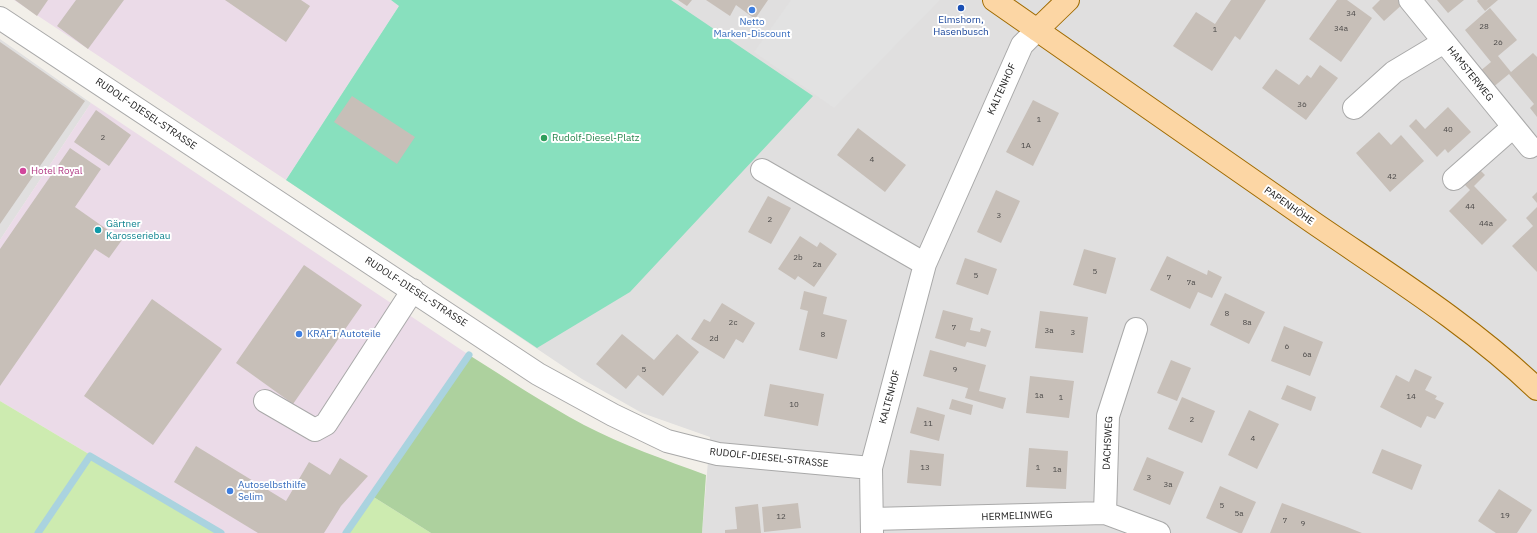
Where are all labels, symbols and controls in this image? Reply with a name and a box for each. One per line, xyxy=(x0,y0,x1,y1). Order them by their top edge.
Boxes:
marker: Elmshorn, Hasenbusch xyxy=(956,3,966,13)
marker: Netto Marken-Discount xyxy=(747,5,757,15)
house number: 34 xyxy=(1346,9,1356,19)
place label: Elmshorn, Hasenbusch xyxy=(933,14,989,38)
place label: Netto Marken-Discount xyxy=(714,16,790,40)
house number: 28 xyxy=(1479,22,1489,32)
house number: 34a xyxy=(1334,24,1348,34)
house number: 1 xyxy=(1213,25,1217,35)
house number: 26 xyxy=(1493,38,1503,48)
street label: HAMSTERWEG xyxy=(1444,44,1496,104)
street label: KALTENHOF xyxy=(985,61,1019,117)
street label: RUDOLF-DIESEL-STRASSE xyxy=(93,76,199,152)
house number: 36 xyxy=(1297,100,1307,110)
house number: 1 xyxy=(1037,115,1041,125)
house number: 40 xyxy=(1443,125,1453,135)
place label: Rudolf-Diesel-Platz xyxy=(552,132,639,144)
house number: 2 xyxy=(101,133,105,143)
marker: Rudolf-Diesel-Platz xyxy=(539,133,549,143)
house number: 1A xyxy=(1021,141,1031,151)
house number: 4 xyxy=(870,155,874,165)
place label: Hotel Royal xyxy=(31,165,82,177)
marker: Hotel Royal xyxy=(18,166,28,176)
house number: 42 xyxy=(1387,172,1397,182)
street label: PAPENHÖHE xyxy=(1262,184,1316,228)
house number: 44 xyxy=(1465,202,1475,212)
house number: 3 xyxy=(997,211,1001,221)
house number: 2 xyxy=(768,215,772,225)
place label: Gärtner Karosseriebau xyxy=(106,218,170,242)
house number: 44a xyxy=(1479,219,1493,229)
marker: Gärtner Karosseriebau xyxy=(93,225,103,235)
house number: 2b xyxy=(793,253,803,263)
street label: RUDOLF-DIESEL-STRASSE xyxy=(363,254,469,330)
house number: 2a xyxy=(812,260,822,270)
house number: 5 xyxy=(1093,267,1097,277)
house number: 5 xyxy=(974,271,978,281)
house number: 7 xyxy=(1167,273,1171,283)
house number: 7a xyxy=(1186,278,1196,288)
house number: 8 xyxy=(1225,309,1229,319)
house number: 2c xyxy=(729,318,737,328)
house number: 8a xyxy=(1242,318,1252,328)
house number: 7 xyxy=(952,323,956,333)
house number: 3a xyxy=(1044,326,1054,336)
place label: KRAFT Autoteile xyxy=(307,328,381,340)
house number: 3 xyxy=(1071,328,1075,338)
marker: KRAFT Autoteile xyxy=(294,329,304,339)
house number: 8 xyxy=(821,330,825,340)
house number: 2d xyxy=(709,334,719,344)
house number: 6 xyxy=(1285,342,1289,352)
house number: 6a xyxy=(1302,350,1312,360)
house number: 5 xyxy=(642,365,646,375)
house number: 9 xyxy=(953,365,957,375)
street label: KALTENHOF xyxy=(877,369,903,425)
house number: 1a xyxy=(1034,391,1044,401)
house number: 14 xyxy=(1406,392,1416,402)
house number: 1 xyxy=(1059,393,1063,403)
house number: 10 xyxy=(789,400,799,410)
house number: 2 xyxy=(1190,415,1194,425)
street label: DACHSWEG xyxy=(1101,416,1115,470)
house number: 11 xyxy=(923,419,933,429)
house number: 4 xyxy=(1251,434,1255,444)
street label: RUDOLF-DIESEL-STRASSE xyxy=(709,446,829,470)
house number: 13 xyxy=(920,463,930,473)
house number: 1 xyxy=(1036,463,1040,473)
house number: 1a xyxy=(1052,465,1062,475)
house number: 3 xyxy=(1147,473,1151,483)
place label: Autoselbsthilfe Selim xyxy=(238,479,306,502)
house number: 3a xyxy=(1163,480,1173,490)
marker: Autoselbsthilfe Selim xyxy=(225,486,235,496)
house number: 5 xyxy=(1220,501,1224,511)
street label: HERMELINWEG xyxy=(981,509,1053,523)
house number: 5a xyxy=(1234,509,1244,519)
house number: 19 xyxy=(1500,511,1510,521)
house number: 12 xyxy=(776,512,786,522)
house number: 7 xyxy=(1283,516,1287,526)
house number: 9 xyxy=(1301,519,1305,529)

